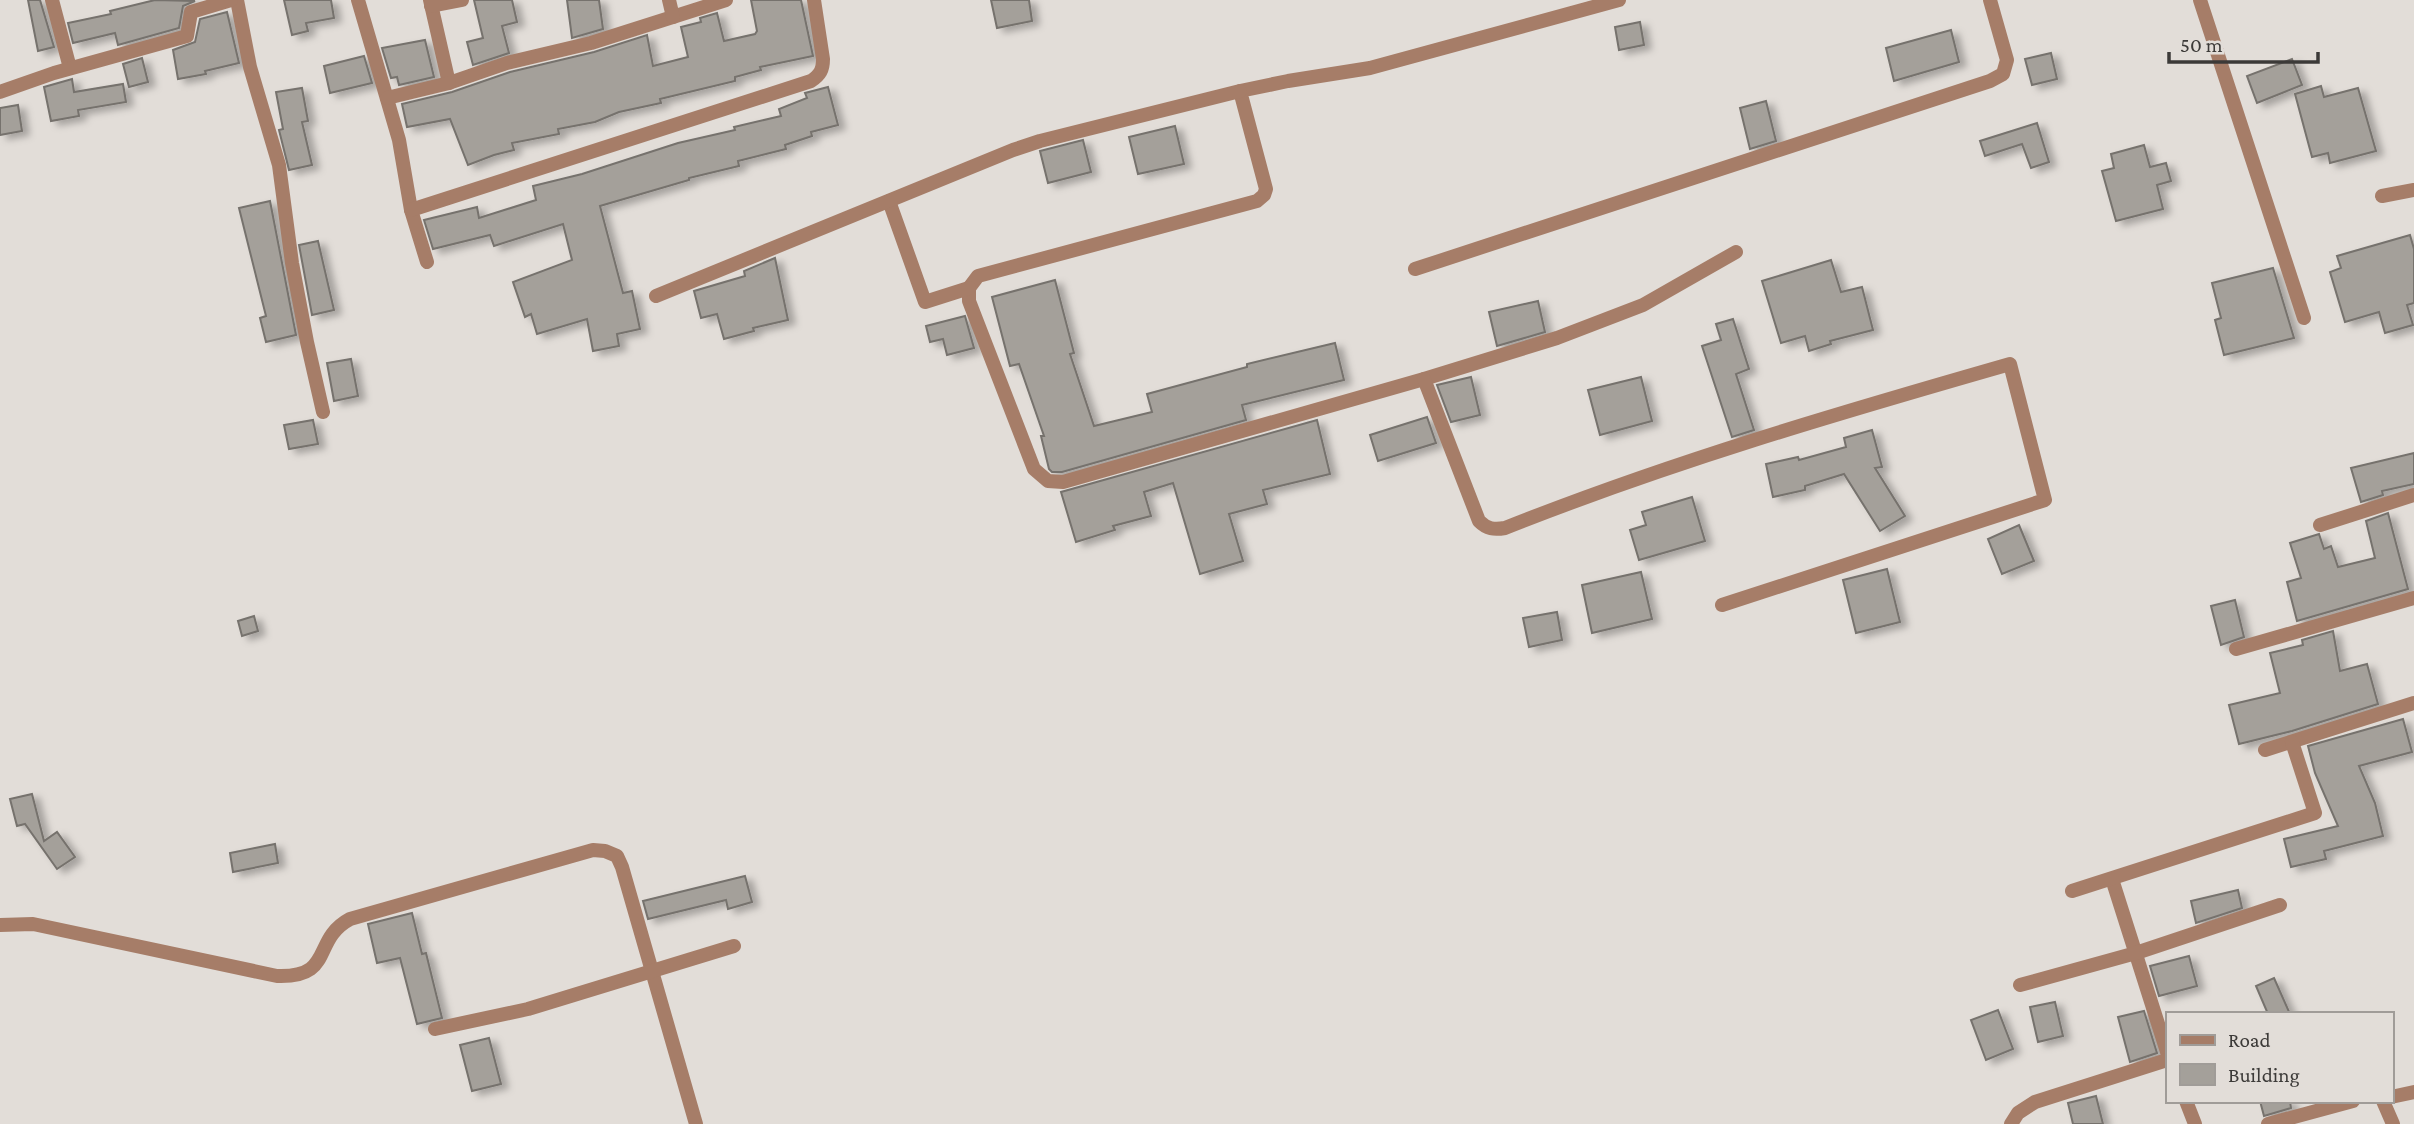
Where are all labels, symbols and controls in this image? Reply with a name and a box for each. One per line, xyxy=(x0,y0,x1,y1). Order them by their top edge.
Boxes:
scale bar xyxy=(2169,21,2318,65)
text: 50 m xyxy=(2180,33,2223,57)
legend xyxy=(2166,1012,2393,1103)
text: Road xyxy=(2228,1028,2271,1052)
text: Building xyxy=(2228,1063,2300,1087)

